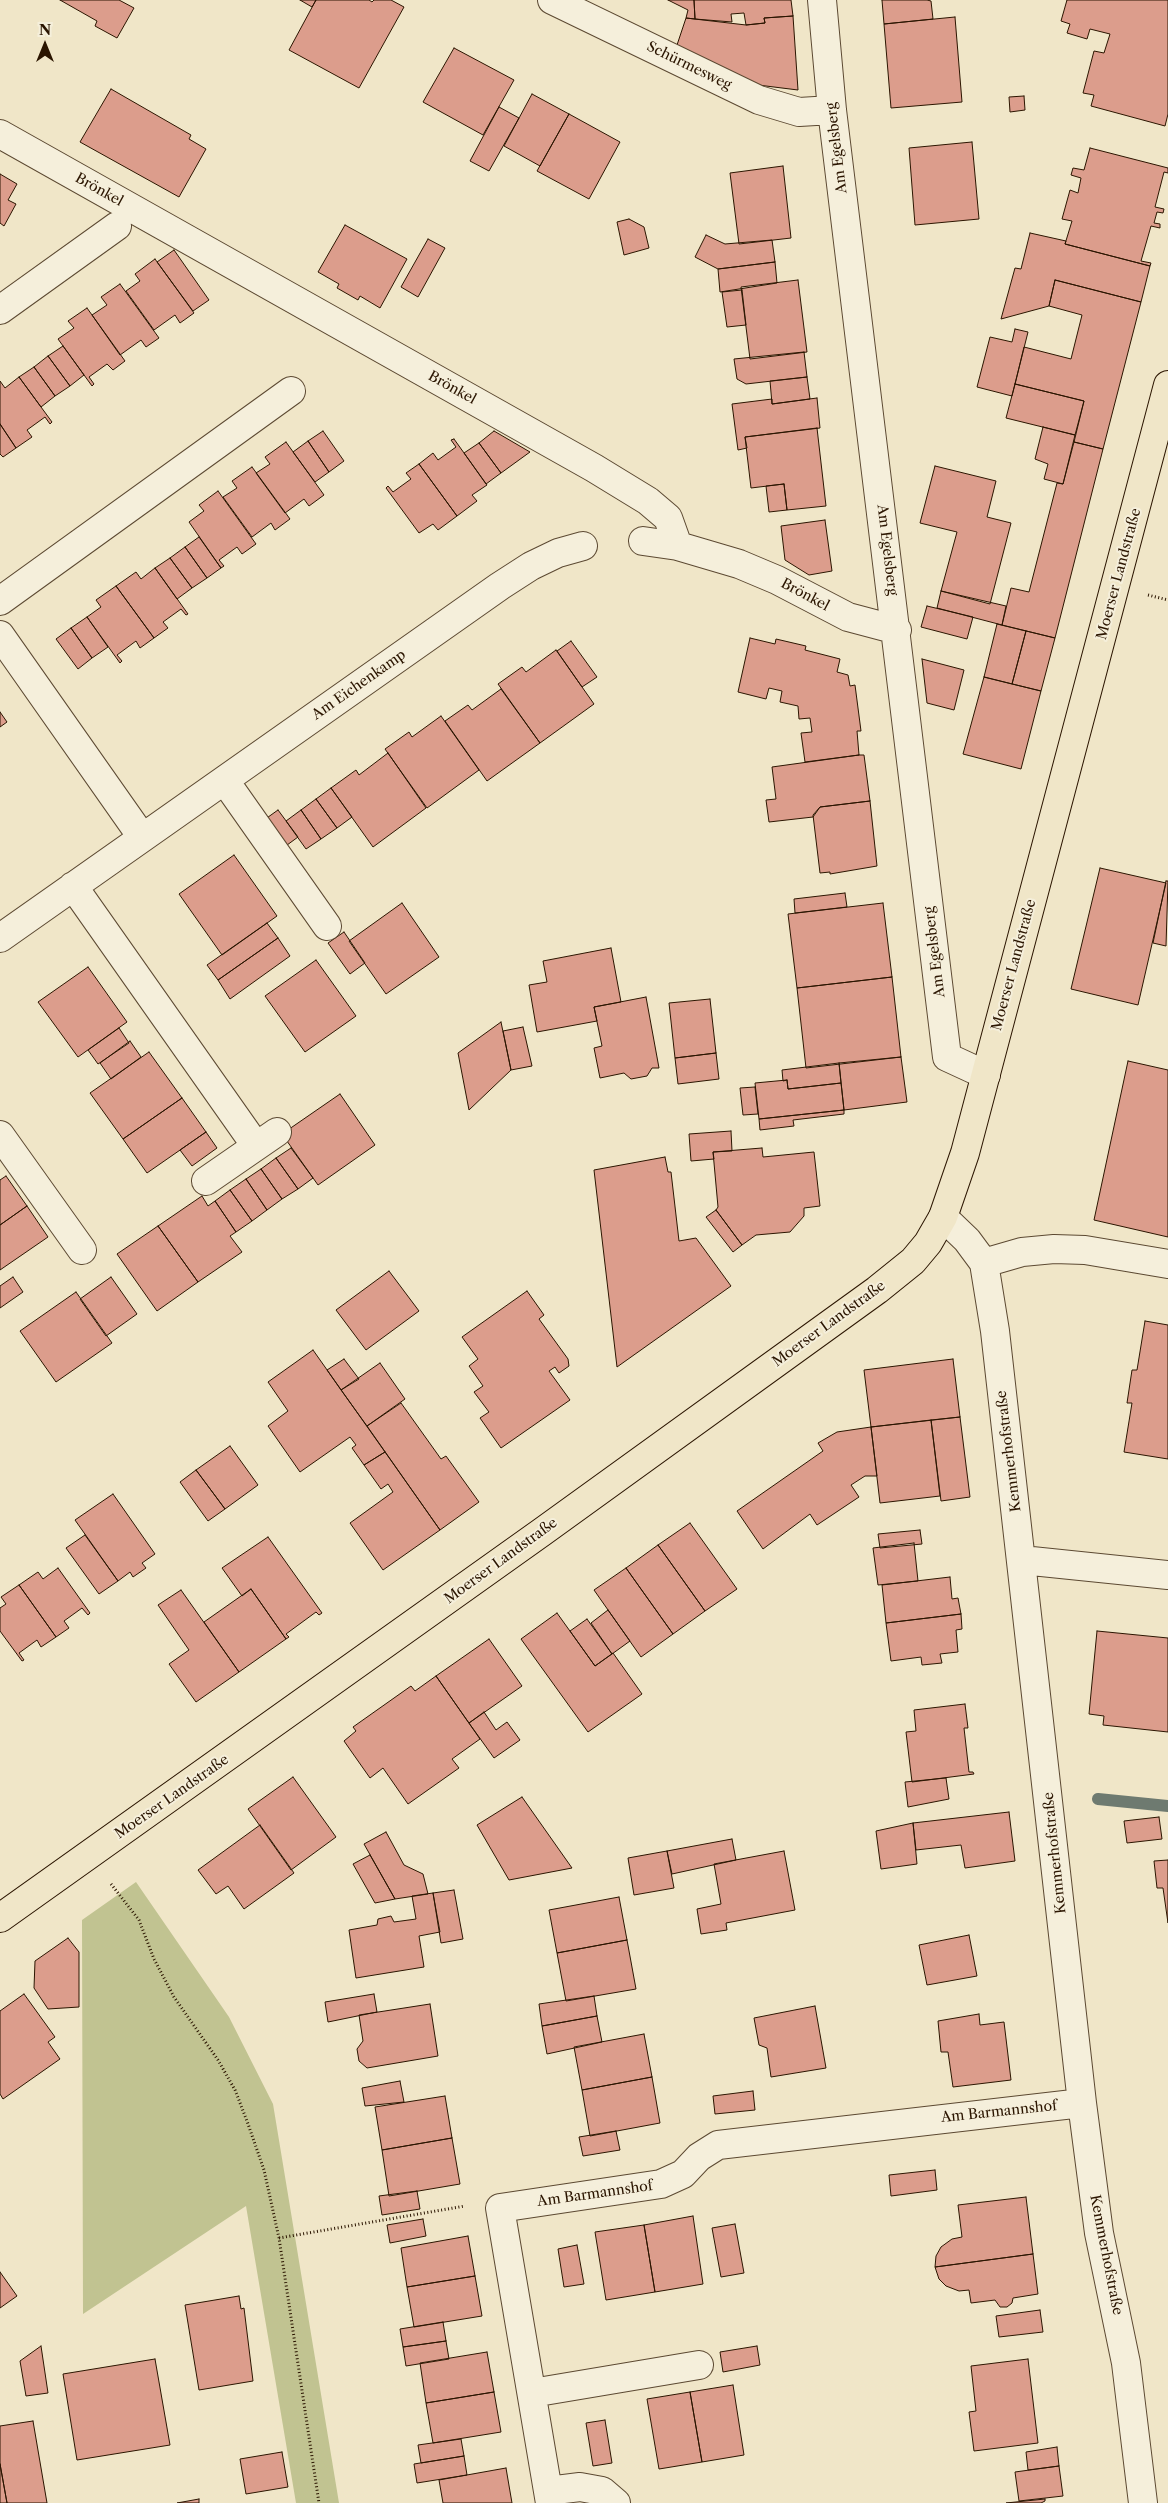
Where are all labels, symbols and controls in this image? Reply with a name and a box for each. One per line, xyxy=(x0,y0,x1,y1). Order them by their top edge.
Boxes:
north arrow xyxy=(20,20,70,70)
text: N xyxy=(39,21,51,39)
street label: Schürmesweg xyxy=(644,38,734,94)
street label: Am Egelsberg xyxy=(823,102,851,194)
street label: Brönkel xyxy=(72,170,126,210)
street label: Brönkel xyxy=(425,368,479,408)
street label: Am Egelsberg xyxy=(873,504,901,596)
street label: Moerser Landstraße xyxy=(1093,506,1145,642)
street label: Brönkel xyxy=(778,575,832,615)
street label: Am Eichenkamp xyxy=(309,646,409,724)
street label: Moerser Landstraße xyxy=(988,897,1040,1033)
street label: Am Egelsberg xyxy=(921,906,949,998)
street label: Moerser Landstraße xyxy=(769,1277,889,1371)
street label: Kemmerhofstraße xyxy=(993,1389,1025,1513)
street label: Moerser Landstraße xyxy=(441,1514,561,1608)
street label: Moerser Landstraße xyxy=(112,1751,232,1843)
street label: Kemmerhofstraße xyxy=(1040,1791,1070,1915)
street label: Am Barmannshof xyxy=(940,2098,1058,2126)
street label: Am Barmannshof xyxy=(536,2178,654,2210)
street label: Kemmerhofstraße xyxy=(1086,2193,1126,2317)

